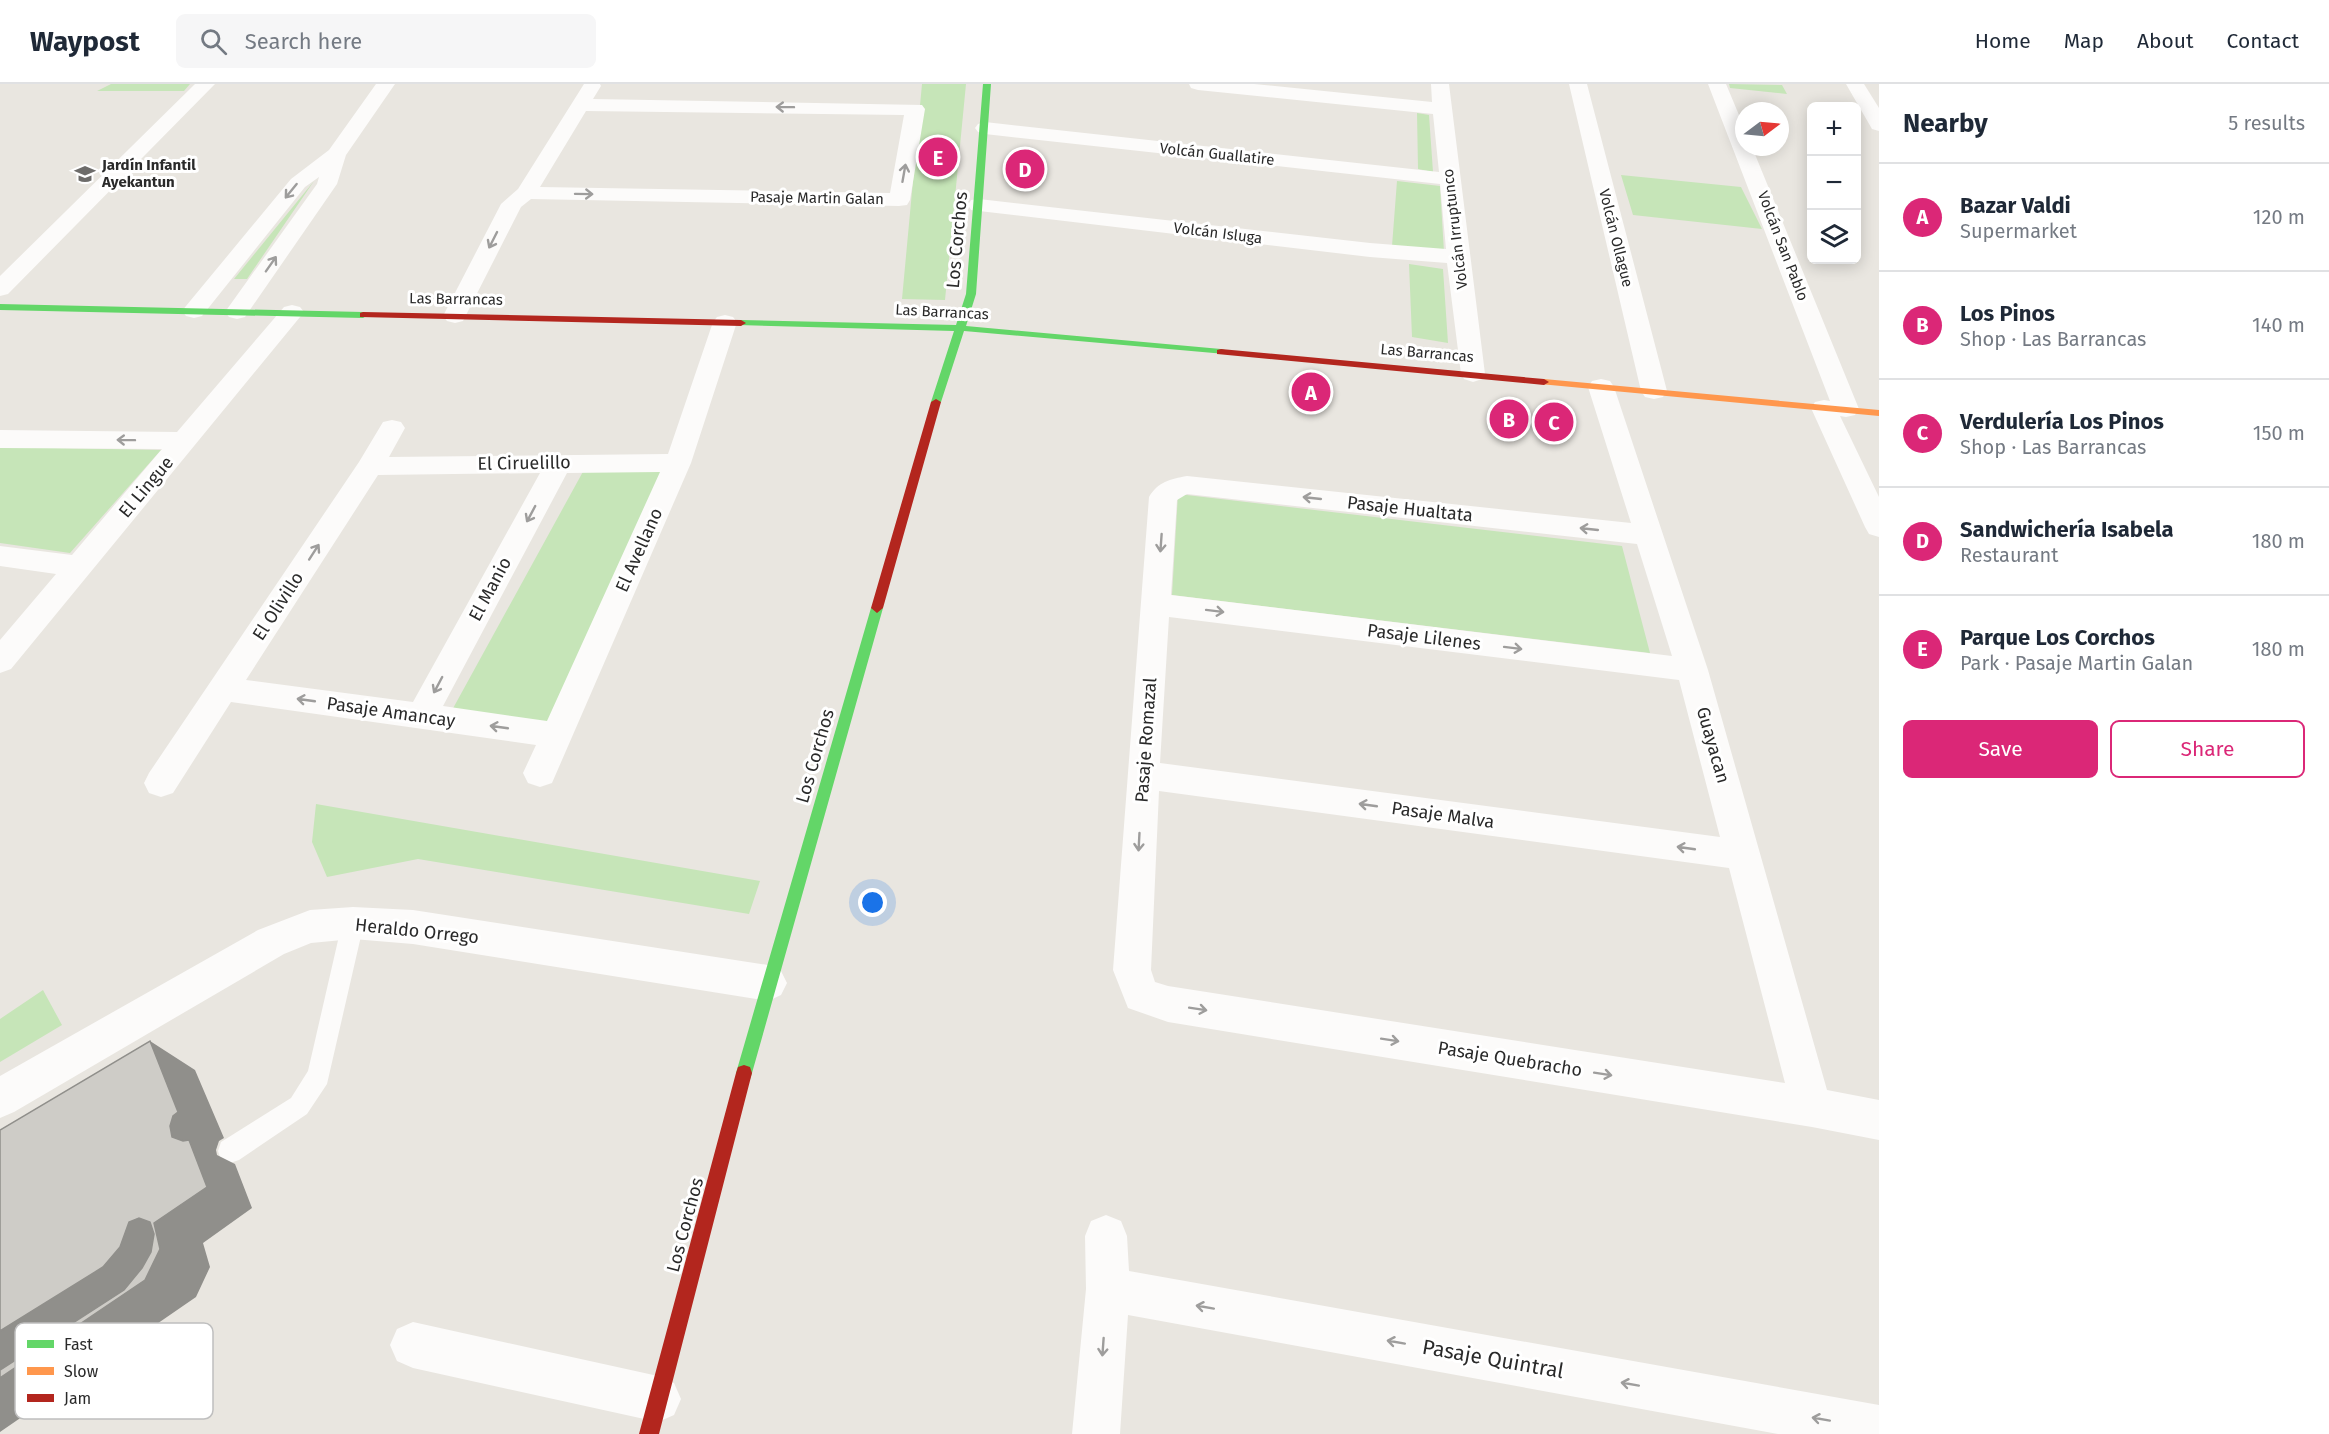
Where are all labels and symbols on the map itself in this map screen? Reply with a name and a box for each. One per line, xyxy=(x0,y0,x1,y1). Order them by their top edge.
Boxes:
one-way arrow xyxy=(776,102,796,113)
north arrow xyxy=(1735,102,1789,156)
pin: E xyxy=(918,134,958,180)
street label: Volcán Guallatire xyxy=(1159,139,1275,169)
pin: D xyxy=(1006,146,1044,191)
place label: Jardín Infantil Ayekantun xyxy=(101,156,196,191)
school or university icon: Jardín Infantil Ayekantun xyxy=(73,162,97,186)
one-way arrow xyxy=(898,164,909,183)
street label: Volcán Irruptunco xyxy=(1439,168,1471,290)
one-way arrow xyxy=(284,183,298,198)
street label: Volcán Ollague xyxy=(1595,187,1637,289)
street label: Pasaje Martin Galan xyxy=(750,188,884,208)
one-way arrow xyxy=(574,189,594,200)
street label: Volcán San Pablo xyxy=(1754,189,1812,303)
street label: Los Corchos xyxy=(942,191,972,289)
street label: Volcán Isluga xyxy=(1173,219,1263,247)
one-way arrow xyxy=(487,231,498,249)
one-way arrow xyxy=(264,257,277,273)
street label: Las Barrancas xyxy=(409,289,503,309)
street label: Las Barrancas xyxy=(895,301,989,323)
street label: Las Barrancas xyxy=(1380,340,1474,366)
pin: A xyxy=(1292,370,1330,414)
pin: B xyxy=(1490,396,1528,442)
pin: C xyxy=(1534,400,1574,444)
one-way arrow xyxy=(117,434,137,446)
street label: El Ciruelillo xyxy=(477,451,571,475)
street label: El Lingue xyxy=(114,452,178,522)
street label: Pasaje Hualtata xyxy=(1346,491,1474,527)
one-way arrow xyxy=(1302,492,1322,503)
one-way arrow xyxy=(525,505,537,522)
street label: El Avellano xyxy=(611,505,667,595)
one-way arrow xyxy=(1580,523,1599,534)
one-way arrow xyxy=(1155,532,1166,552)
one-way arrow xyxy=(308,544,320,561)
street label: El Manio xyxy=(464,553,516,625)
street label: El Olivillo xyxy=(248,568,308,644)
one-way arrow xyxy=(1205,605,1224,616)
street label: Pasaje Lilenes xyxy=(1366,619,1482,655)
one-way arrow xyxy=(1502,642,1522,653)
one-way arrow xyxy=(432,676,443,694)
street label: Pasaje Romazal xyxy=(1131,677,1161,803)
street label: Pasaje Amancay xyxy=(325,692,457,732)
one-way arrow xyxy=(297,695,317,706)
street label: Guayacan xyxy=(1692,704,1734,786)
street label: Los Corchos xyxy=(791,706,839,806)
one-way arrow xyxy=(490,721,510,732)
street label: Pasaje Malva xyxy=(1390,797,1496,833)
one-way arrow xyxy=(1358,800,1378,811)
one-way arrow xyxy=(1134,831,1145,851)
one-way arrow xyxy=(1676,842,1696,853)
your location xyxy=(858,888,887,917)
street label: Heraldo Orrego xyxy=(354,914,480,948)
one-way arrow xyxy=(1187,1004,1207,1015)
one-way arrow xyxy=(1380,1034,1400,1045)
street label: Pasaje Quebracho xyxy=(1436,1037,1584,1081)
one-way arrow xyxy=(1593,1068,1613,1079)
street label: Los Corchos xyxy=(662,1175,708,1275)
one-way arrow xyxy=(1195,1301,1215,1312)
legend xyxy=(15,1323,213,1419)
street label: Pasaje Quintral xyxy=(1420,1334,1566,1384)
text: Fast xyxy=(64,1335,93,1354)
one-way arrow xyxy=(1387,1336,1407,1347)
one-way arrow xyxy=(1097,1337,1108,1357)
text: Slow xyxy=(64,1362,99,1381)
one-way arrow xyxy=(1620,1378,1640,1389)
text: Jam xyxy=(64,1389,91,1408)
one-way arrow xyxy=(1812,1413,1832,1424)

